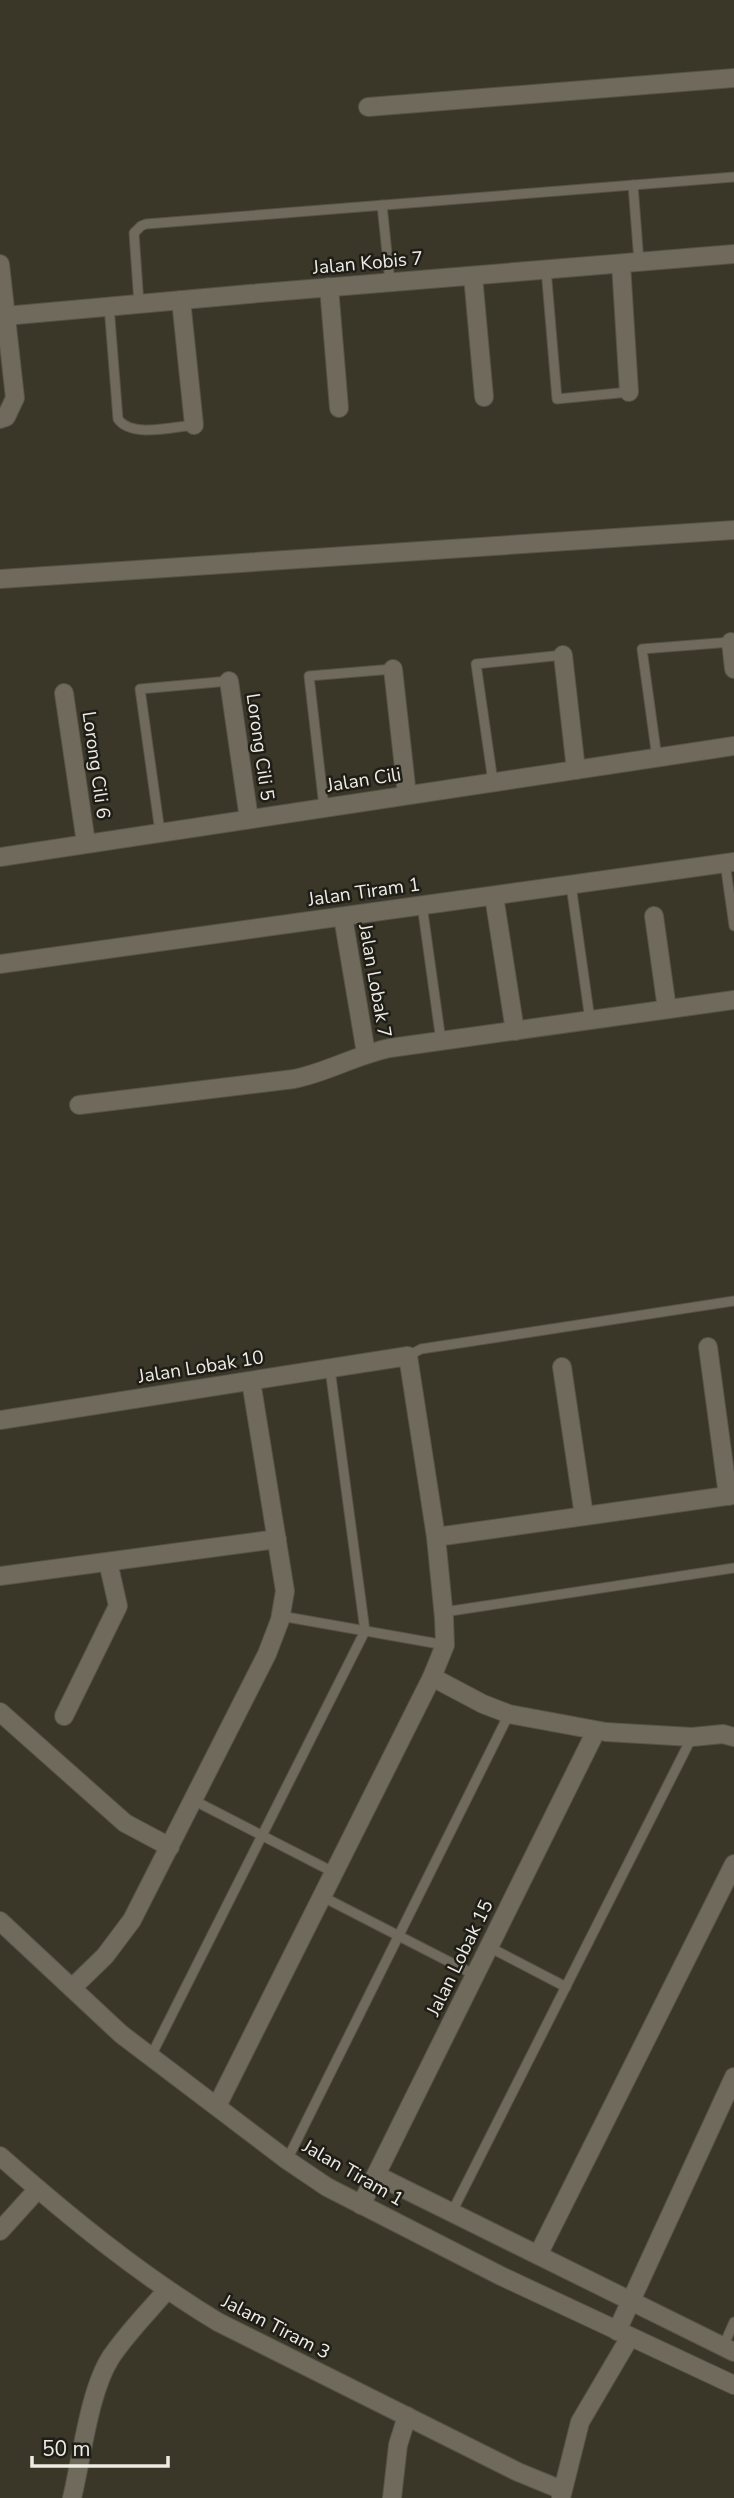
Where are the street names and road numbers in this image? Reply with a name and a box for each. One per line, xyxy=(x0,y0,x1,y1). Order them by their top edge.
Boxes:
street label: Jalan Kobis 7 xyxy=(311,245,424,281)
street label: Lorong Cili 5 xyxy=(240,692,280,802)
street label: Lorong Cili 6 xyxy=(76,710,116,820)
street label: Jalan Cili xyxy=(324,761,403,799)
street label: Jalan Tiram 1 xyxy=(305,871,422,913)
street label: Jalan Lobak 7 xyxy=(352,921,398,1040)
street label: Jalan Lobak 10 xyxy=(135,1344,266,1390)
street label: Jalan Lobak 15 xyxy=(420,1895,499,2022)
street label: Jalan Tiram 1 xyxy=(297,2133,408,2212)
street label: Jalam Tiram 3 xyxy=(217,2288,335,2365)

